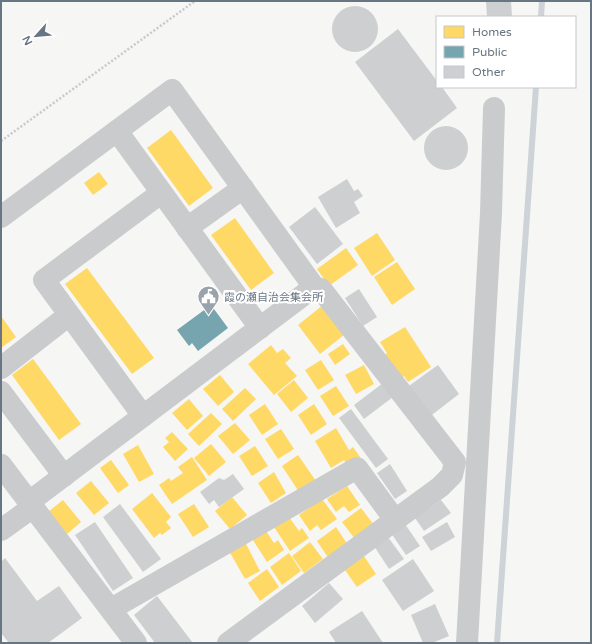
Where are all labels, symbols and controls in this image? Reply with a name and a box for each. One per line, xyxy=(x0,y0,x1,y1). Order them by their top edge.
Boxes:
north arrow xyxy=(16,16,56,56)
legend xyxy=(436,16,576,88)
text: Homes xyxy=(472,25,512,39)
text: N xyxy=(20,33,35,47)
text: Public xyxy=(472,45,507,59)
text: Other xyxy=(472,65,505,79)
public building icon: 霞の瀬自治会集会所 xyxy=(195,284,221,317)
place label: 霞の瀬自治会集会所 xyxy=(224,291,324,304)

